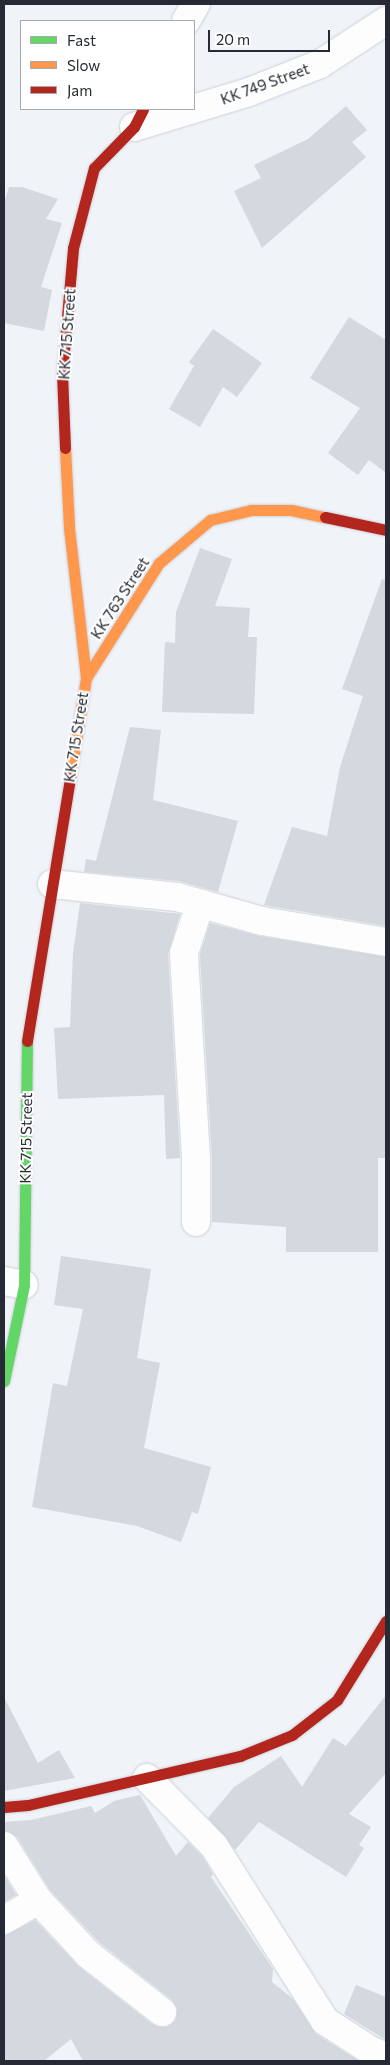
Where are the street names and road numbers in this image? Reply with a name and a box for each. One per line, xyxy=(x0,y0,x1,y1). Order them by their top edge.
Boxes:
street label: KK 749 Street xyxy=(218,60,312,108)
street label: KK 715 Street xyxy=(55,288,79,380)
street label: KK 763 Street xyxy=(87,554,153,642)
street label: KK 715 Street xyxy=(60,691,92,783)
street label: KK 715 Street xyxy=(16,1092,36,1184)

